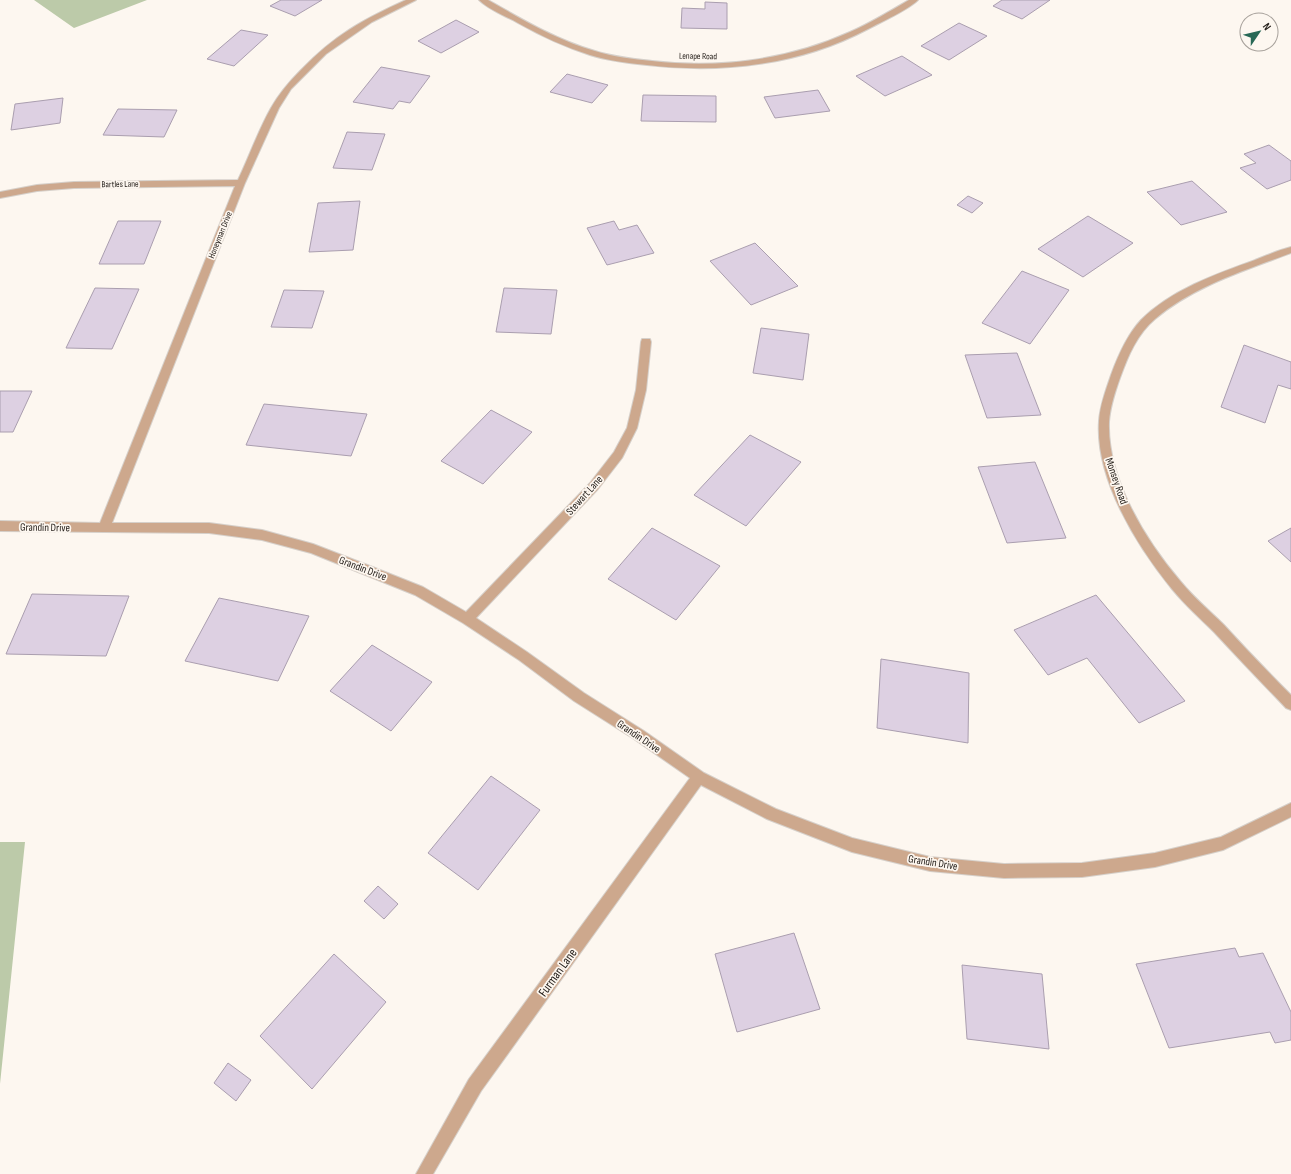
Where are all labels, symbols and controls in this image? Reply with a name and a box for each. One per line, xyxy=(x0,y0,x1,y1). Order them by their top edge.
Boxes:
north arrow xyxy=(1239,12,1279,52)
text: N xyxy=(1260,20,1274,33)
street label: Lenape Road xyxy=(679,51,717,62)
street label: Bartles Lane xyxy=(101,179,139,190)
street label: Honeyman Drive xyxy=(206,210,235,260)
street label: Monsey Road xyxy=(1102,456,1131,507)
street label: Stewart Lane xyxy=(563,473,605,518)
street label: Grandin Drive xyxy=(20,521,70,534)
street label: Grandin Drive xyxy=(337,553,388,583)
street label: Grandin Drive xyxy=(614,717,663,756)
street label: Grandin Drive xyxy=(907,852,958,873)
street label: Furman Lane xyxy=(535,945,581,1000)

